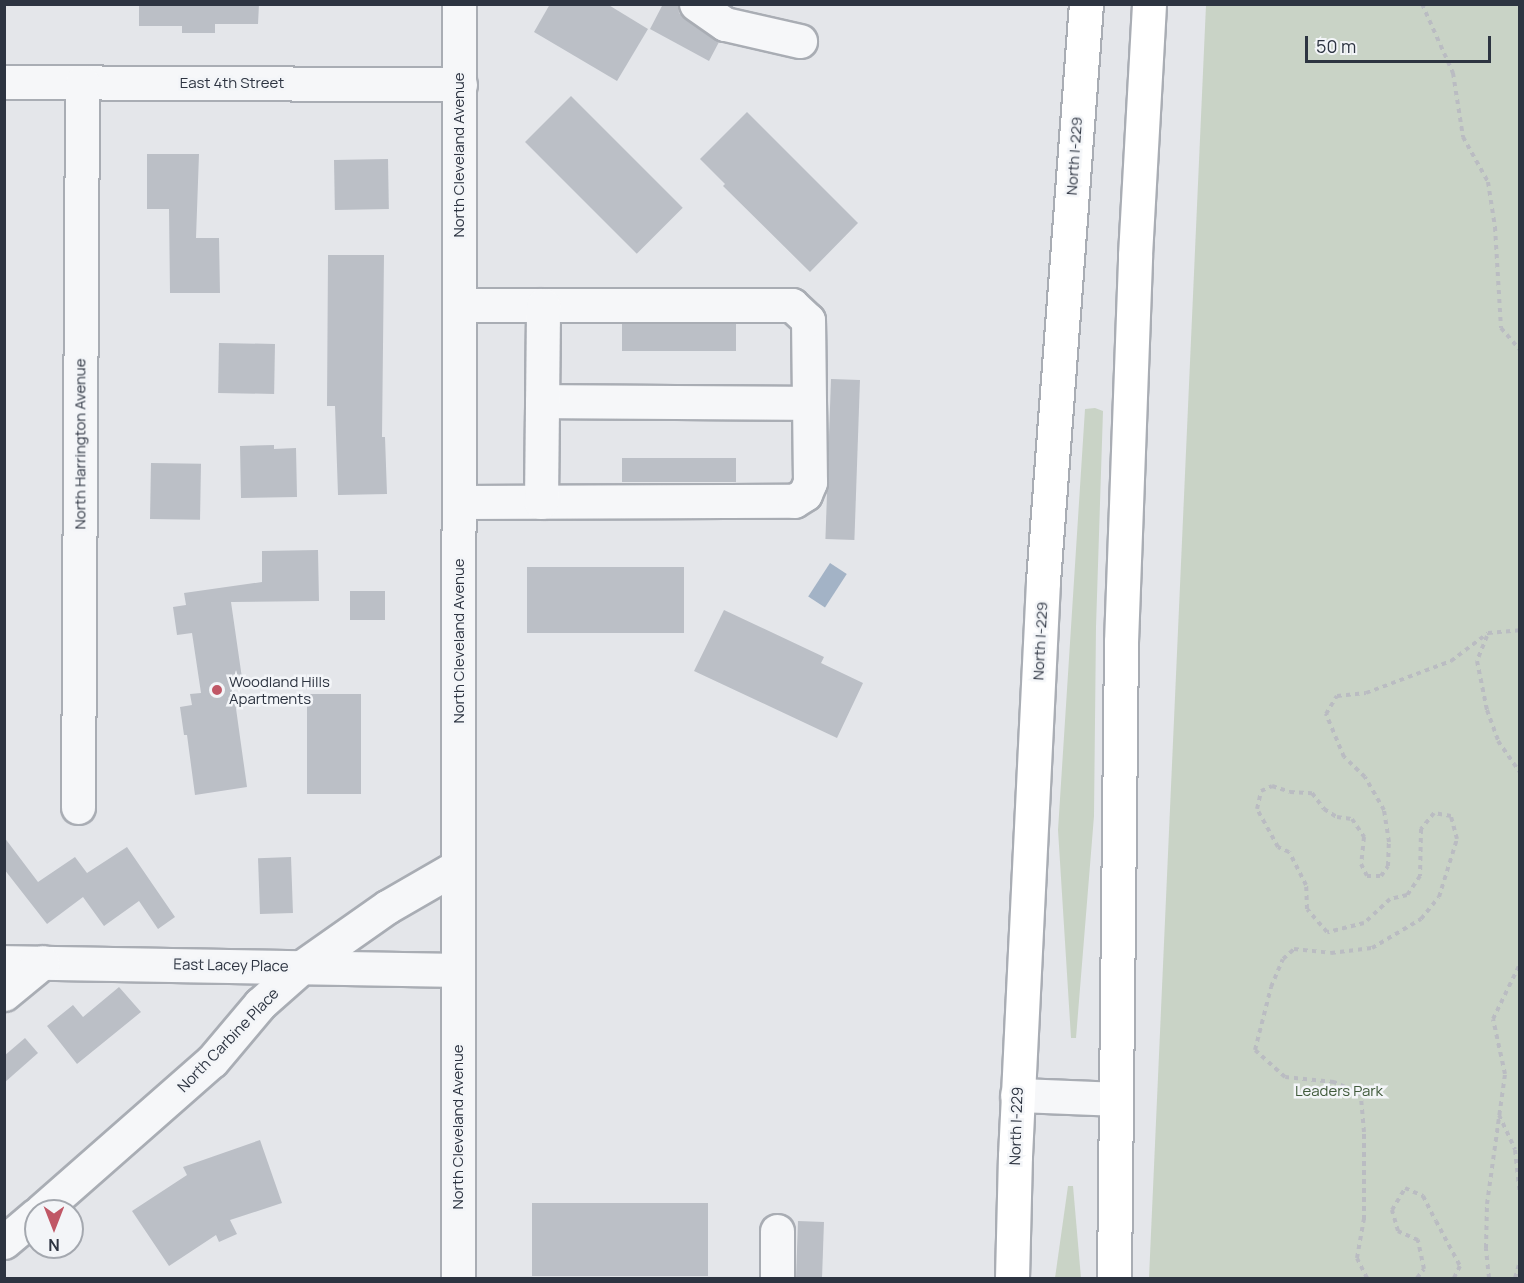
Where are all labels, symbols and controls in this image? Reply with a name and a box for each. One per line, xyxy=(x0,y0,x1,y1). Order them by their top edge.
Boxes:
scale bar xyxy=(1308,24,1494,62)
text: 50 m xyxy=(1316,34,1356,58)
street label: North Cleveland Avenue xyxy=(450,72,468,238)
street label: East 4th Street xyxy=(180,74,284,92)
street label: North I-229 xyxy=(1062,116,1086,196)
street label: North Harrington Avenue xyxy=(71,358,89,530)
street label: North Cleveland Avenue xyxy=(450,558,468,724)
street label: North I-229 xyxy=(1029,601,1051,681)
place label: Woodland Hills Apartments xyxy=(229,672,330,707)
marker: Woodland Hills Apartments xyxy=(210,683,224,697)
street label: East Lacey Place xyxy=(173,955,289,975)
street label: North Carbine Place xyxy=(174,984,282,1096)
street label: North Cleveland Avenue xyxy=(449,1044,467,1210)
park label: Leaders Park xyxy=(1295,1082,1383,1100)
street label: North I-229 xyxy=(1006,1086,1026,1166)
north arrow xyxy=(24,1199,84,1259)
text: N xyxy=(48,1234,60,1256)

